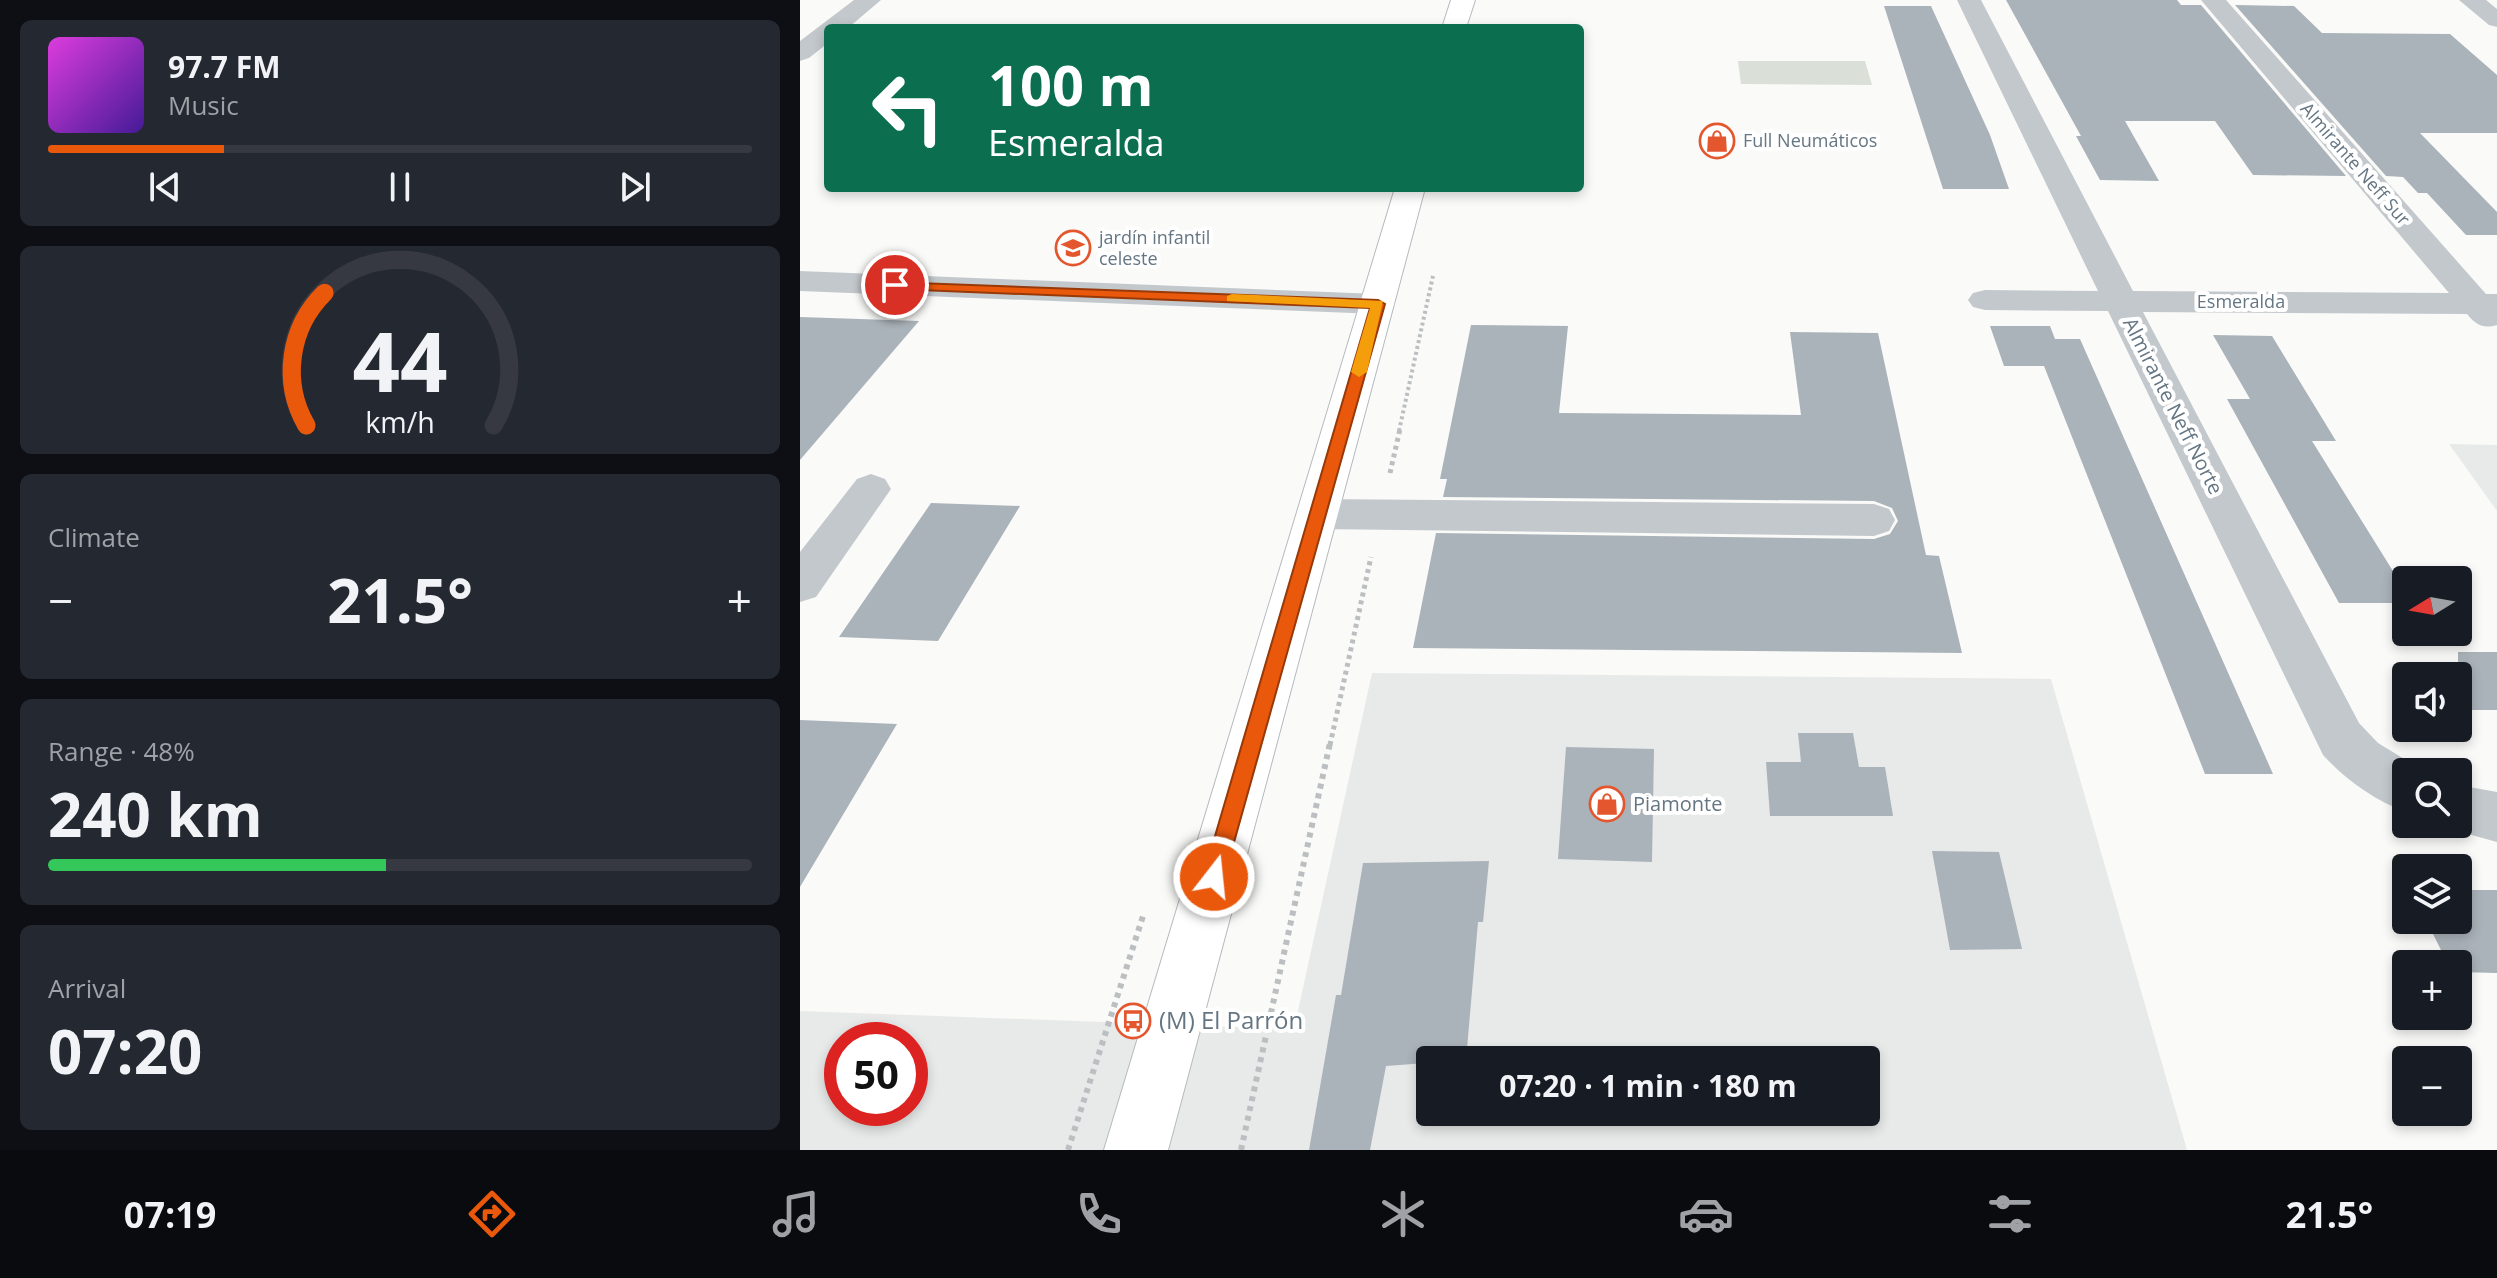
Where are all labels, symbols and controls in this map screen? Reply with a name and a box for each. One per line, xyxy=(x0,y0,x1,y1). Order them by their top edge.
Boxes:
text: 97.7 FM xyxy=(168,46,281,87)
text: 100 m xyxy=(988,46,1154,122)
icon: left xyxy=(856,56,960,160)
text: Music xyxy=(168,87,239,123)
street label: Almirante Neff Sur xyxy=(2296,97,2416,230)
text: Esmeralda xyxy=(988,118,1165,167)
shop icon: Full Neumáticos xyxy=(1698,122,1736,160)
place label: Full Neumáticos xyxy=(1743,128,1877,152)
icon: previous xyxy=(143,165,187,209)
icon: pause xyxy=(378,165,422,209)
icon: next xyxy=(613,165,657,209)
place label: jardín infantil celeste xyxy=(1098,225,1210,270)
school or university icon: jardín infantil celeste xyxy=(1054,229,1092,267)
pin xyxy=(861,251,929,319)
icon: arrive xyxy=(873,263,917,307)
street label: Esmeralda xyxy=(2197,289,2285,313)
text: 44 xyxy=(352,302,448,415)
street label: Almirante Neff Norte xyxy=(2117,313,2230,499)
text: km/h xyxy=(365,402,435,441)
text: Climate xyxy=(48,519,140,555)
text: 21.5° xyxy=(327,559,473,641)
north arrow xyxy=(2392,566,2472,646)
map controls xyxy=(2392,566,2472,1126)
text: − xyxy=(48,570,73,630)
text: + xyxy=(727,570,752,630)
button: sound xyxy=(2392,662,2472,742)
text: Range · 48% xyxy=(48,733,195,769)
button: search xyxy=(2392,758,2472,838)
text: 240 km xyxy=(48,773,263,855)
shop icon: Piamonte xyxy=(1588,785,1626,823)
place label: Piamonte xyxy=(1633,790,1722,817)
position arrow xyxy=(1172,835,1256,919)
button: layers xyxy=(2392,854,2472,934)
button: + xyxy=(2392,950,2472,1030)
text: Arrival xyxy=(48,970,126,1006)
bus stop icon: (M) El Parrón xyxy=(1114,1002,1152,1040)
place label: (M) El Parrón xyxy=(1159,1003,1303,1036)
text: 07:20 xyxy=(48,1010,202,1092)
speed limit sign: 50 xyxy=(824,1022,928,1126)
button: − xyxy=(2392,1046,2472,1126)
text: 07:20 · 1 min · 180 m xyxy=(1499,1065,1797,1106)
icon: directions xyxy=(464,1186,520,1242)
icon: music xyxy=(768,1186,824,1242)
icon: phone xyxy=(1071,1186,1127,1242)
icon: climate xyxy=(1375,1186,1431,1242)
icon: car xyxy=(1678,1186,1734,1242)
icon: filters xyxy=(1982,1186,2038,1242)
text: 07:19 xyxy=(124,1190,216,1239)
text: 21.5° xyxy=(2286,1190,2373,1239)

